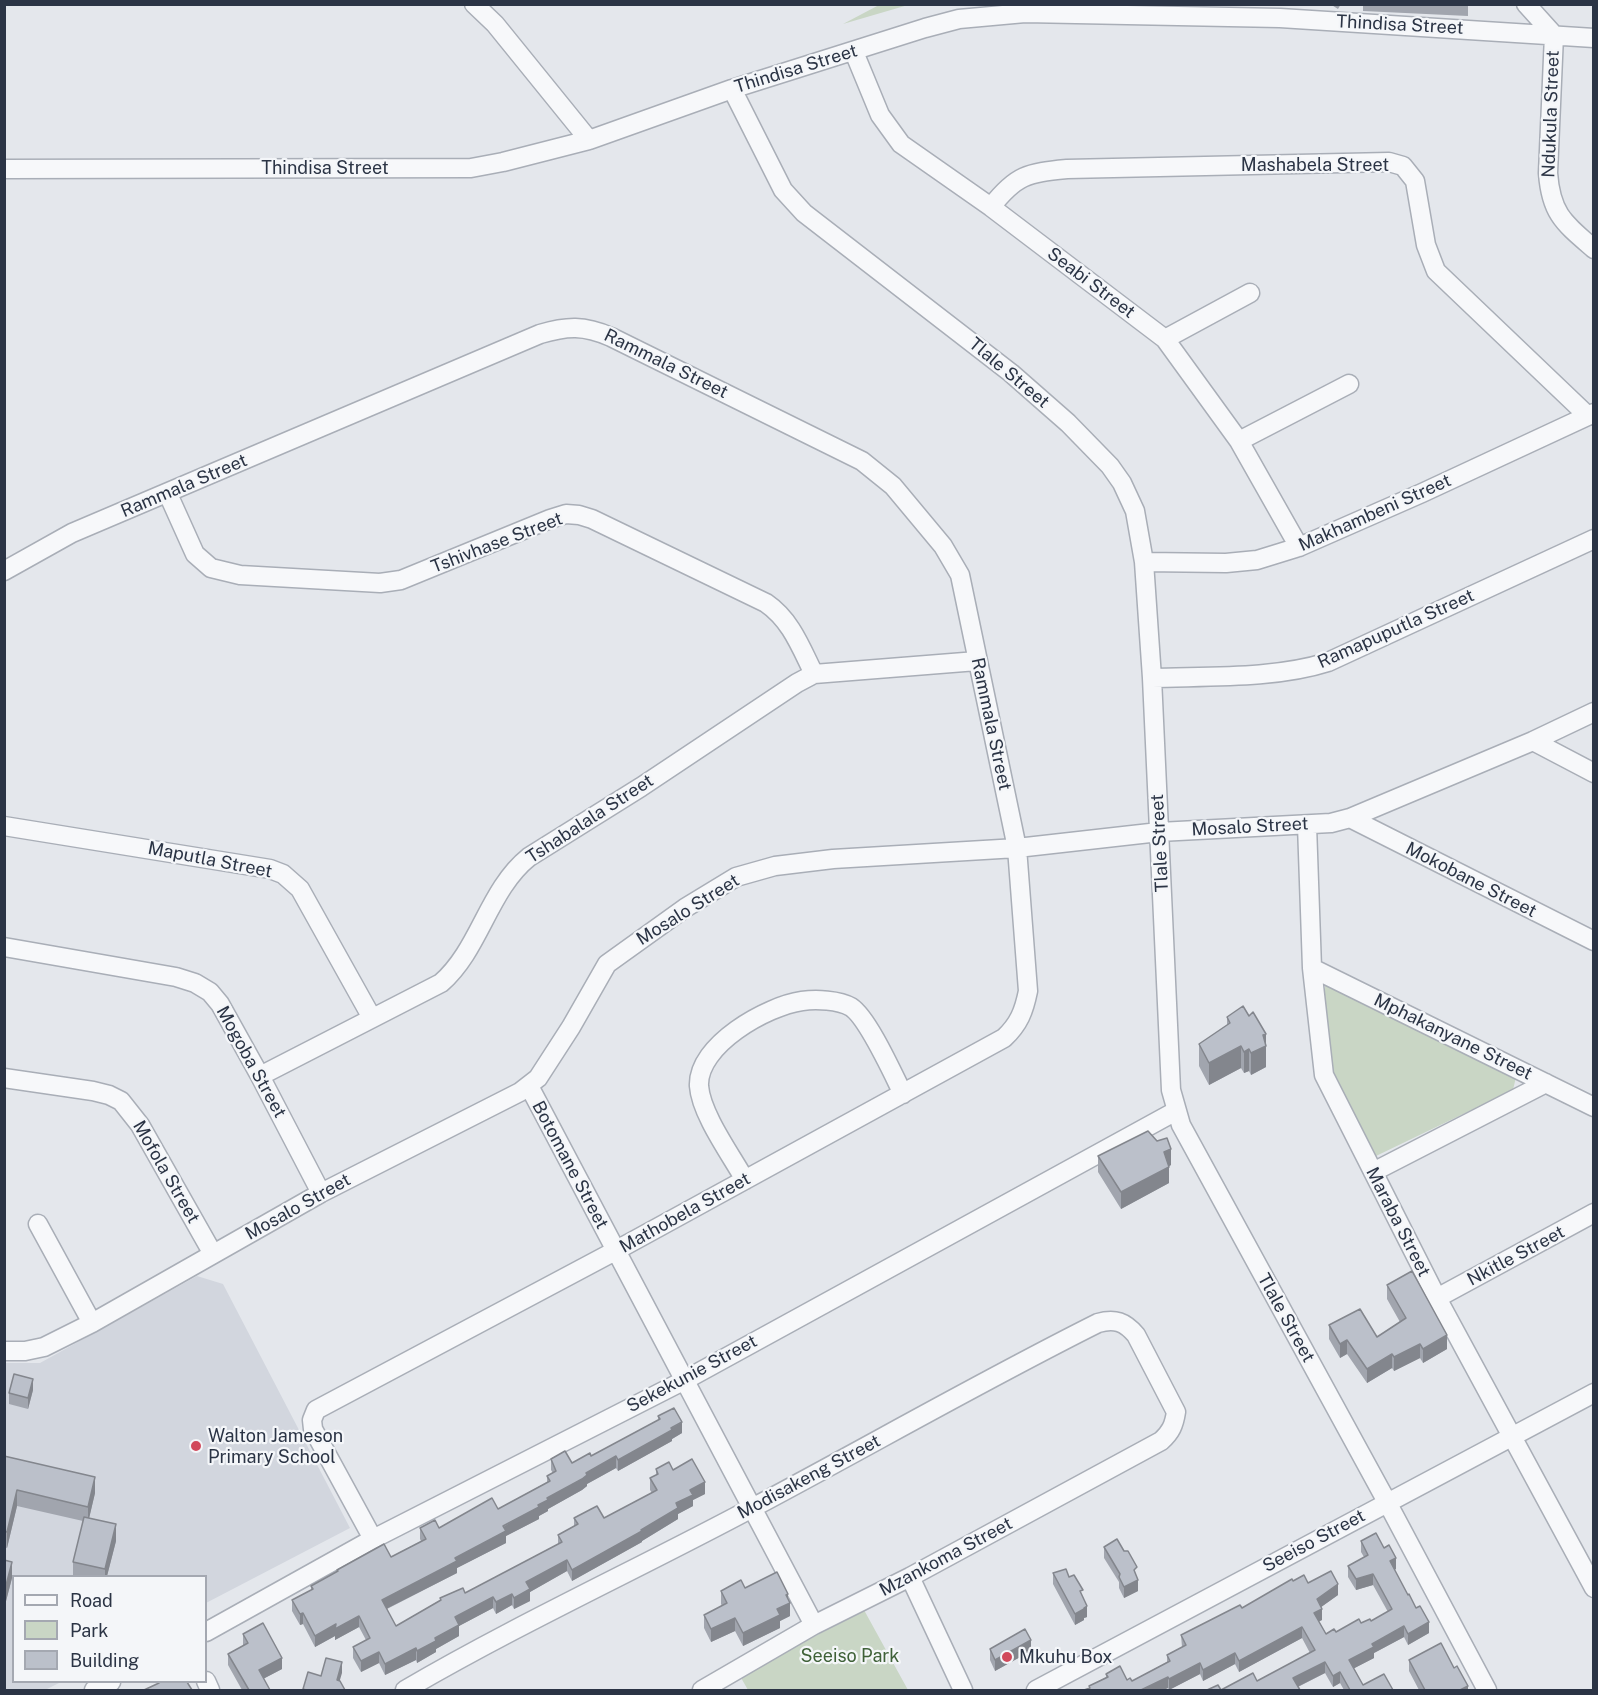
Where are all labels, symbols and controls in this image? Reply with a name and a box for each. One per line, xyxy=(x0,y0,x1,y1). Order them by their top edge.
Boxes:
street label: Thindisa Street xyxy=(1336,11,1464,39)
street label: Thindisa Street xyxy=(732,40,860,98)
street label: Ndukula Street xyxy=(1538,50,1564,178)
street label: Mashabela Street xyxy=(1241,154,1389,176)
street label: Thindisa Street xyxy=(261,157,389,179)
street label: Seabi Street xyxy=(1043,243,1139,323)
street label: Rammala Street xyxy=(600,325,732,403)
street label: Tlale Street xyxy=(964,333,1054,413)
street label: Rammala Street xyxy=(118,450,250,522)
street label: Makhambeni Street xyxy=(1295,470,1455,556)
street label: Tshivhase Street xyxy=(428,508,566,578)
street label: Ramapuputla Street xyxy=(1314,585,1478,673)
street label: Rammala Street xyxy=(966,656,1016,792)
street label: Tshabalala Street xyxy=(522,770,658,868)
street label: Tlale Street xyxy=(1147,793,1173,893)
street label: Mosalo Street xyxy=(1191,813,1309,841)
street label: Maputla Street xyxy=(146,837,274,883)
street label: Mokobane Street xyxy=(1402,838,1540,922)
street label: Mosalo Street xyxy=(633,870,743,950)
street label: Mphakanyane Street xyxy=(1370,989,1536,1085)
street label: Mogoba Street xyxy=(211,1002,291,1122)
street label: Botomane Street xyxy=(527,1097,613,1233)
street label: Mofola Street xyxy=(128,1117,204,1227)
street label: Maraba Street xyxy=(1361,1164,1435,1280)
street label: Mathobela Street xyxy=(616,1168,754,1258)
street label: Mosalo Street xyxy=(242,1169,354,1245)
street label: Nkitle Street xyxy=(1464,1221,1568,1291)
street label: Tlale Street xyxy=(1253,1270,1319,1366)
street label: Sekekunie Street xyxy=(623,1331,761,1417)
place label: Walton Jameson Primary School xyxy=(208,1425,343,1468)
street label: Modisakeng Street xyxy=(734,1430,884,1524)
marker: Walton Jameson Primary School xyxy=(189,1439,203,1453)
street label: Seeiso Street xyxy=(1259,1505,1369,1577)
street label: Mzankoma Street xyxy=(876,1513,1016,1601)
legend xyxy=(12,1575,207,1683)
text: Road xyxy=(70,1590,113,1611)
text: Park xyxy=(70,1620,108,1641)
park label: Seeiso Park xyxy=(801,1645,899,1667)
place label: Mkuhu Box xyxy=(1019,1646,1112,1668)
text: Building xyxy=(70,1650,139,1671)
marker: Mkuhu Box xyxy=(1000,1650,1014,1664)

